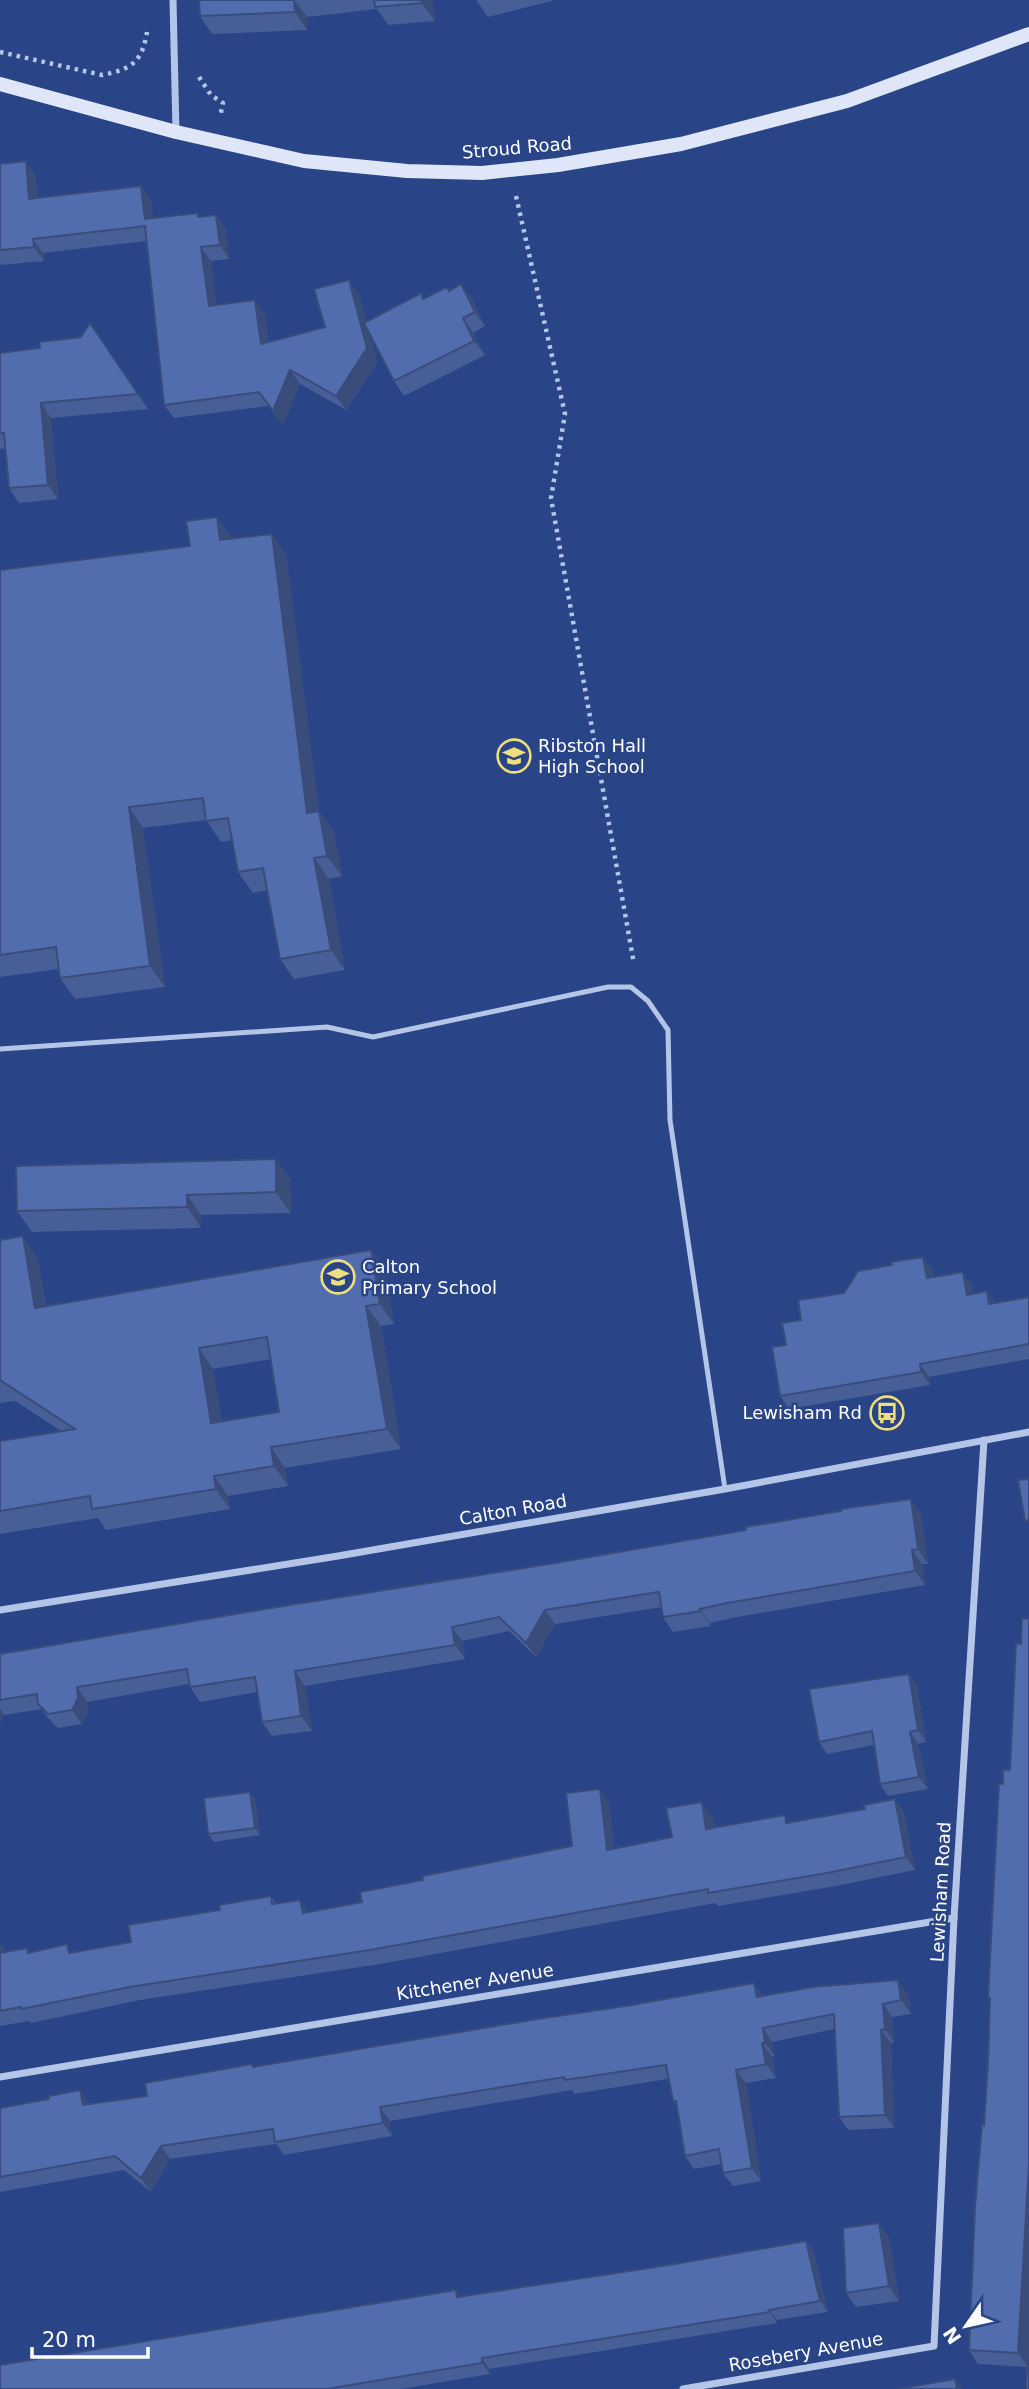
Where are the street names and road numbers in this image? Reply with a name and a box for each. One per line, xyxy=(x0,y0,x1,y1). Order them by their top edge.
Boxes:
street label: Stroud Road xyxy=(461,132,573,163)
street label: Calton Road xyxy=(457,1490,568,1529)
street label: Lewisham Road xyxy=(926,1821,955,1963)
street label: Kitchener Avenue xyxy=(395,1959,555,2004)
street label: Rosebery Avenue xyxy=(727,2328,885,2375)

